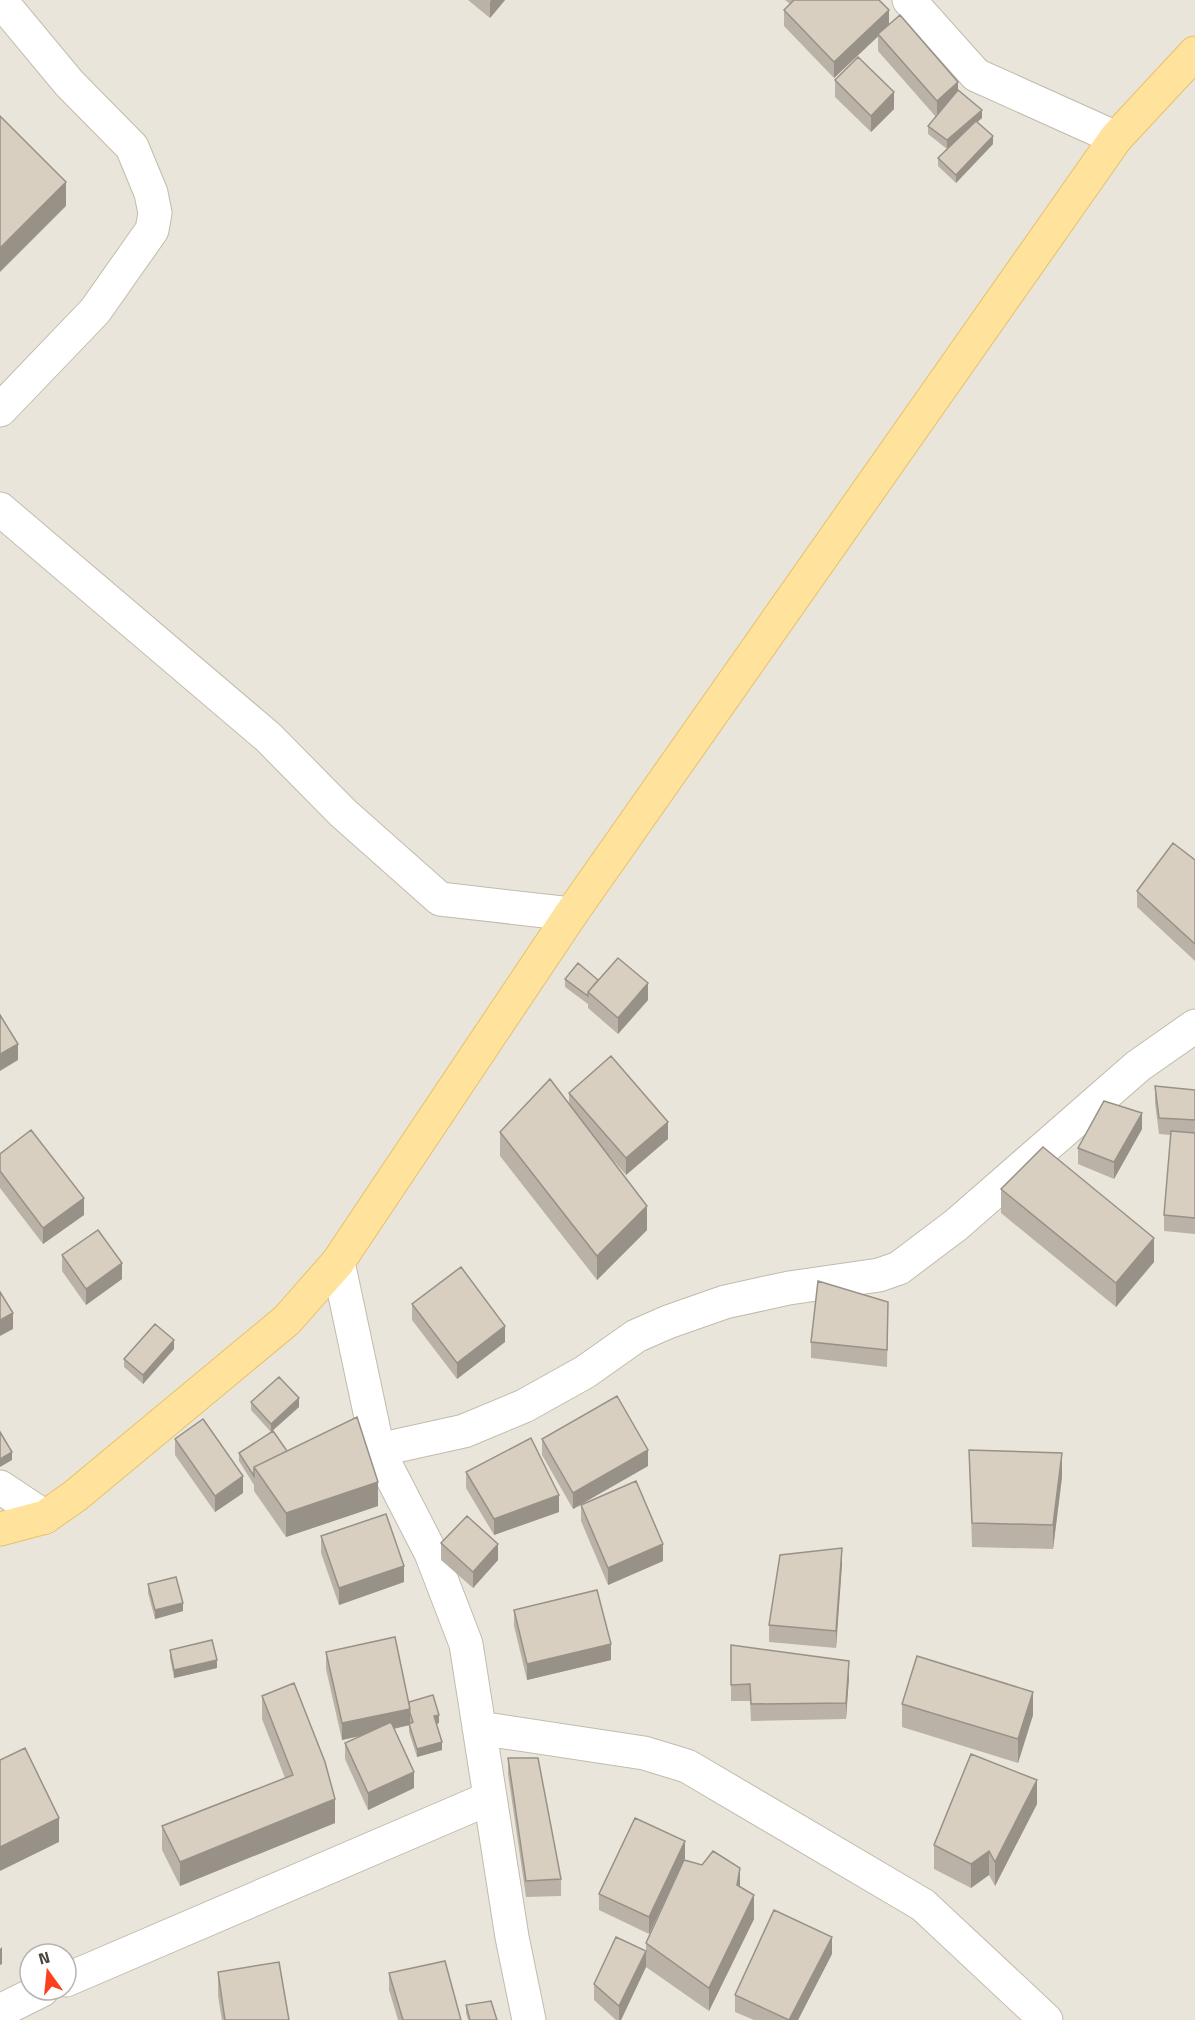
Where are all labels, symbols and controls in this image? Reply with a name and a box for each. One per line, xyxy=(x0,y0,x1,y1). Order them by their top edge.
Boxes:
north arrow xyxy=(18,1942,78,2002)
text: N xyxy=(36,1944,53,1971)

